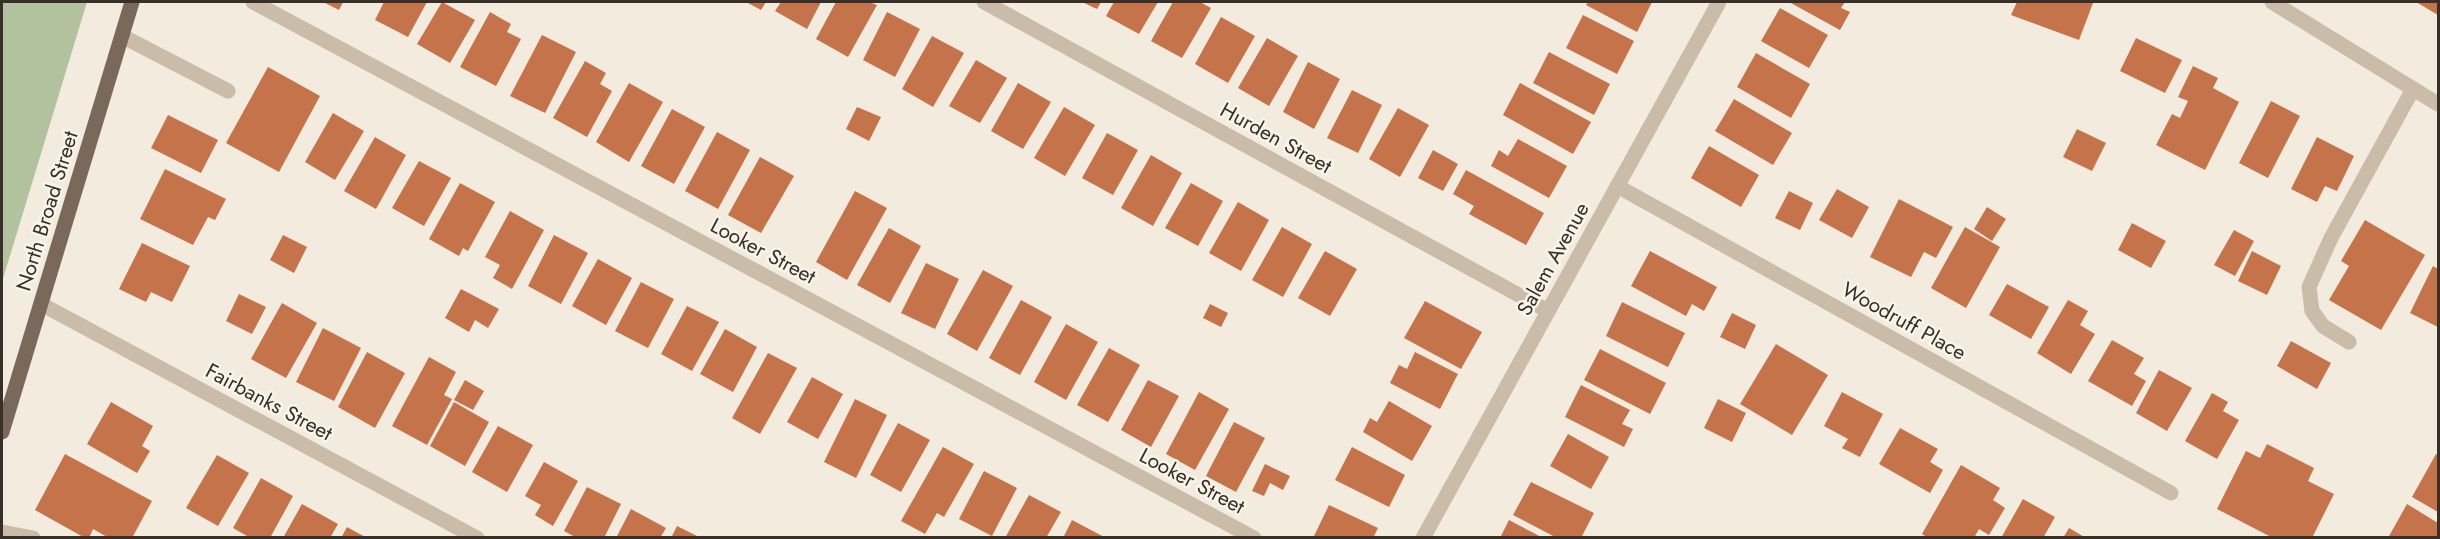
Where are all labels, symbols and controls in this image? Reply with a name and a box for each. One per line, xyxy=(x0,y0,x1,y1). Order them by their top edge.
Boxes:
street label: Hurden Street xyxy=(1215,95,1337,181)
street label: North Broad Street xyxy=(8,127,86,295)
street label: Salem Avenue xyxy=(1509,197,1597,321)
street label: Looker Street xyxy=(705,211,821,291)
street label: Woodruff Place xyxy=(1836,274,1972,368)
street label: Fairbanks Street xyxy=(200,356,338,448)
street label: Looker Street xyxy=(1134,441,1250,521)

